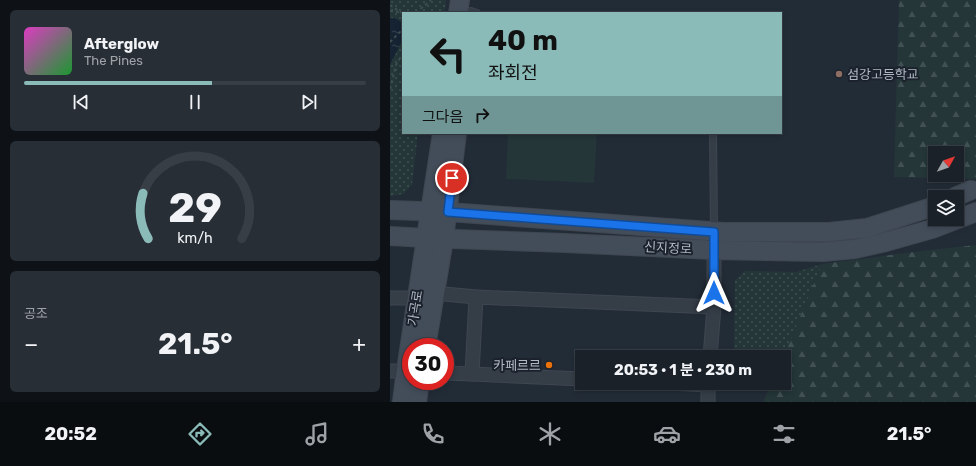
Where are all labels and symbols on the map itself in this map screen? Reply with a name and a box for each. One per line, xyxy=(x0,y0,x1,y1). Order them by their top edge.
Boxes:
place label: 섬강고등학교 xyxy=(847,67,919,82)
marker: 섬강고등학교 xyxy=(834,69,844,79)
north arrow xyxy=(928,146,964,182)
pin xyxy=(435,161,469,195)
street label: 신지정로 xyxy=(644,239,692,257)
position arrow xyxy=(693,272,735,314)
street label: 가곡로 xyxy=(405,289,425,327)
speed limit sign: 30 xyxy=(402,338,454,390)
place label: 카페르르 xyxy=(493,358,541,373)
marker: 카페르르 xyxy=(544,360,554,370)

